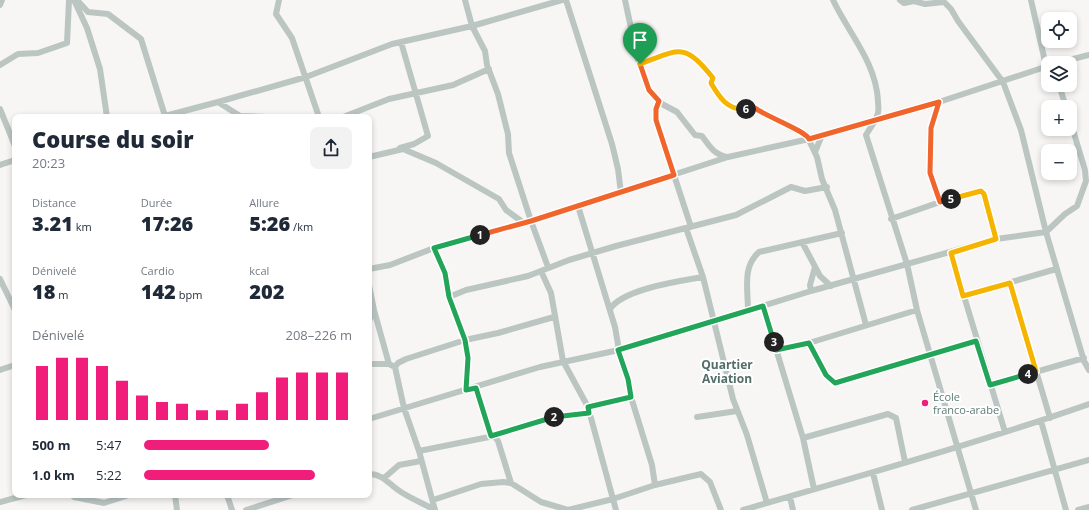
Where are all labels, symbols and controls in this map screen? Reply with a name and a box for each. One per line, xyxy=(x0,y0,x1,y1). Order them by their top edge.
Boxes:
map controls xyxy=(1041,12,1077,180)
button: locate xyxy=(1041,12,1077,48)
pin xyxy=(623,23,657,64)
icon: arrive xyxy=(629,29,651,51)
button: layers xyxy=(1041,56,1077,92)
pin: 6 xyxy=(736,99,756,119)
button: + xyxy=(1041,100,1077,136)
text: 6 xyxy=(743,101,749,116)
text: Course du soir xyxy=(32,124,194,154)
button: share xyxy=(310,127,352,169)
button: − xyxy=(1041,144,1077,180)
text: 20:23 xyxy=(32,154,65,172)
pin: 5 xyxy=(941,189,961,209)
text: 5 xyxy=(948,191,954,206)
text: Distance xyxy=(32,195,76,210)
text: Durée xyxy=(141,195,172,210)
text: Allure xyxy=(249,195,279,210)
text: 3.21 xyxy=(32,210,73,237)
text: 17:26 xyxy=(141,210,193,237)
text: 5:26 xyxy=(249,210,290,237)
text: km xyxy=(73,219,92,234)
text: /km xyxy=(290,219,313,234)
pin: 1 xyxy=(470,225,490,245)
text: 1 xyxy=(477,227,483,242)
text: Dénivelé xyxy=(32,263,76,278)
text: Cardio xyxy=(141,263,174,278)
text: kcal xyxy=(249,263,269,278)
text: 18 xyxy=(32,278,55,305)
text: 142 xyxy=(141,278,176,305)
text: 202 xyxy=(249,278,284,305)
text: m xyxy=(55,287,68,302)
text: bpm xyxy=(176,287,202,302)
text: Dénivelé xyxy=(32,326,84,344)
text: 208–226 m xyxy=(285,326,352,344)
pin: 3 xyxy=(764,332,784,352)
text: 3 xyxy=(771,334,777,349)
district label: Quartier Aviation xyxy=(701,356,753,387)
pin: 4 xyxy=(1018,364,1038,384)
text: 4 xyxy=(1025,366,1031,381)
place label: École franco-arabe xyxy=(933,389,999,417)
marker: École franco-arabe xyxy=(920,398,930,408)
pin: 2 xyxy=(544,407,564,427)
text: 2 xyxy=(551,409,557,424)
text: 500 m xyxy=(32,436,70,454)
text: 5:47 xyxy=(96,436,122,454)
text: 1.0 km xyxy=(32,466,75,484)
text: 5:22 xyxy=(96,466,122,484)

